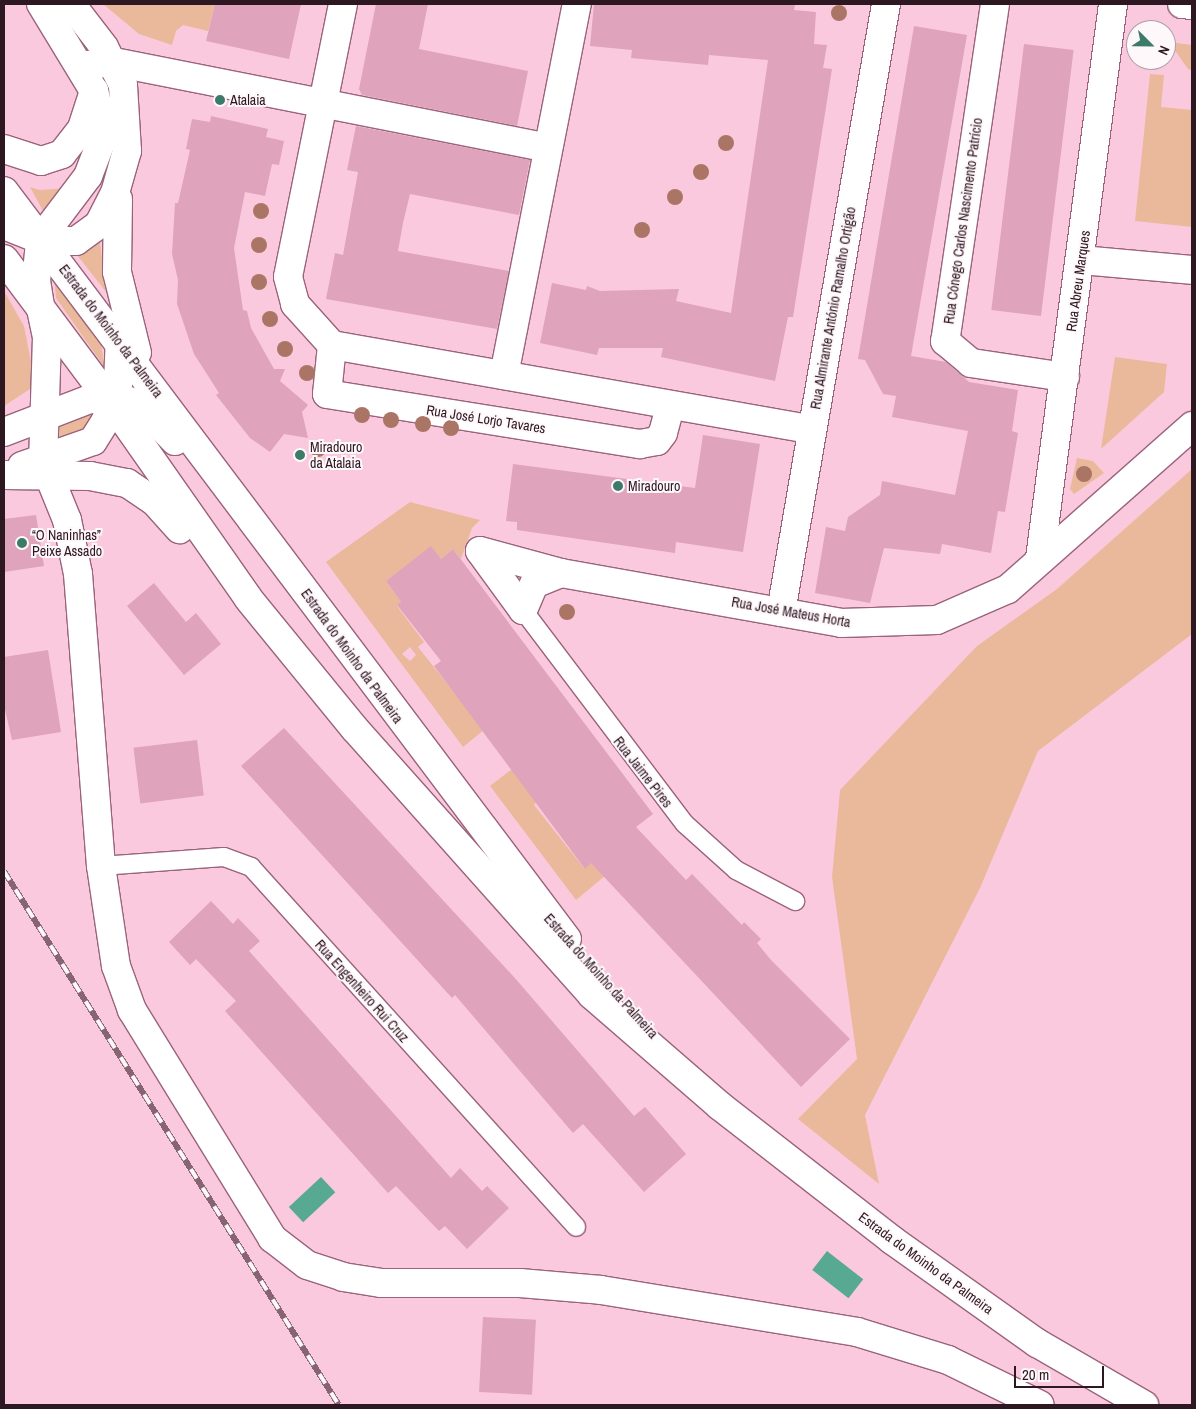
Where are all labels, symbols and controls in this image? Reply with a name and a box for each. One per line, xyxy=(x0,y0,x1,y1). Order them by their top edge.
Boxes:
north arrow xyxy=(1126,20,1176,70)
text: N xyxy=(1154,43,1174,58)
place label: Atalaia xyxy=(230,92,266,108)
marker: Atalaia xyxy=(214,94,226,106)
street label: Rua Cónego Carlos Nascimento Patrício xyxy=(940,117,986,325)
street label: Rua Almirante António Ramalho Ortigão xyxy=(807,205,859,411)
street label: Rua Abreu Marques xyxy=(1063,229,1093,333)
street label: Estrada do Moinho da Palmeira xyxy=(56,261,166,401)
street label: Rua José Lorjo Tavares xyxy=(425,401,547,437)
place label: Miradouro da Atalaia xyxy=(310,439,362,472)
marker: Miradouro da Atalaia xyxy=(294,449,306,461)
place label: Miradouro xyxy=(628,478,680,494)
marker: Miradouro xyxy=(612,480,624,492)
place label: “O Naninhas” Peixe Assado xyxy=(32,527,103,560)
marker: “O Naninhas” Peixe Assado xyxy=(16,537,28,549)
street label: Estrada do Moinho da Palmeira xyxy=(298,585,406,727)
street label: Rua José Mateus Horta xyxy=(730,593,852,631)
street label: Rua Jaime Pires xyxy=(610,733,676,811)
street label: Estrada do Moinho da Palmeira xyxy=(541,910,661,1042)
street label: Rua Engenheiro Rui Cruz xyxy=(312,936,412,1046)
street label: Estrada do Moinho da Palmeira xyxy=(855,1209,997,1317)
scale bar xyxy=(1016,1356,1106,1388)
text: 20 m xyxy=(1022,1364,1049,1385)

